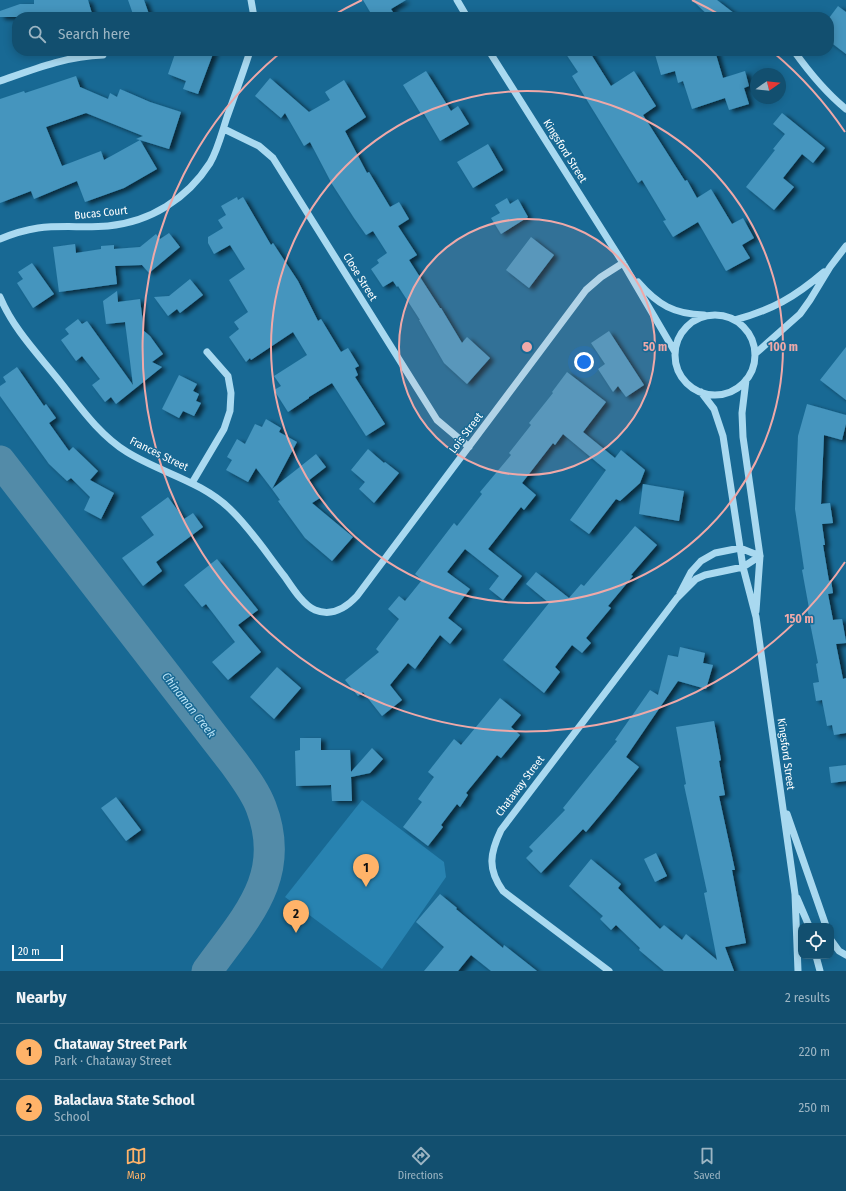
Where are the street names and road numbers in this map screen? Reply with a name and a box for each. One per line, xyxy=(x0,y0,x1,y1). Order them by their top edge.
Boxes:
street label: Kingsford Street xyxy=(540,117,590,185)
street label: Bucas Court xyxy=(74,204,129,222)
street label: Close Street xyxy=(340,251,380,304)
street label: Lois Street xyxy=(447,410,486,456)
street label: Frances Street xyxy=(128,434,191,474)
street label: Kingsford Street xyxy=(775,717,798,791)
street label: Chataway Street xyxy=(493,753,547,819)

